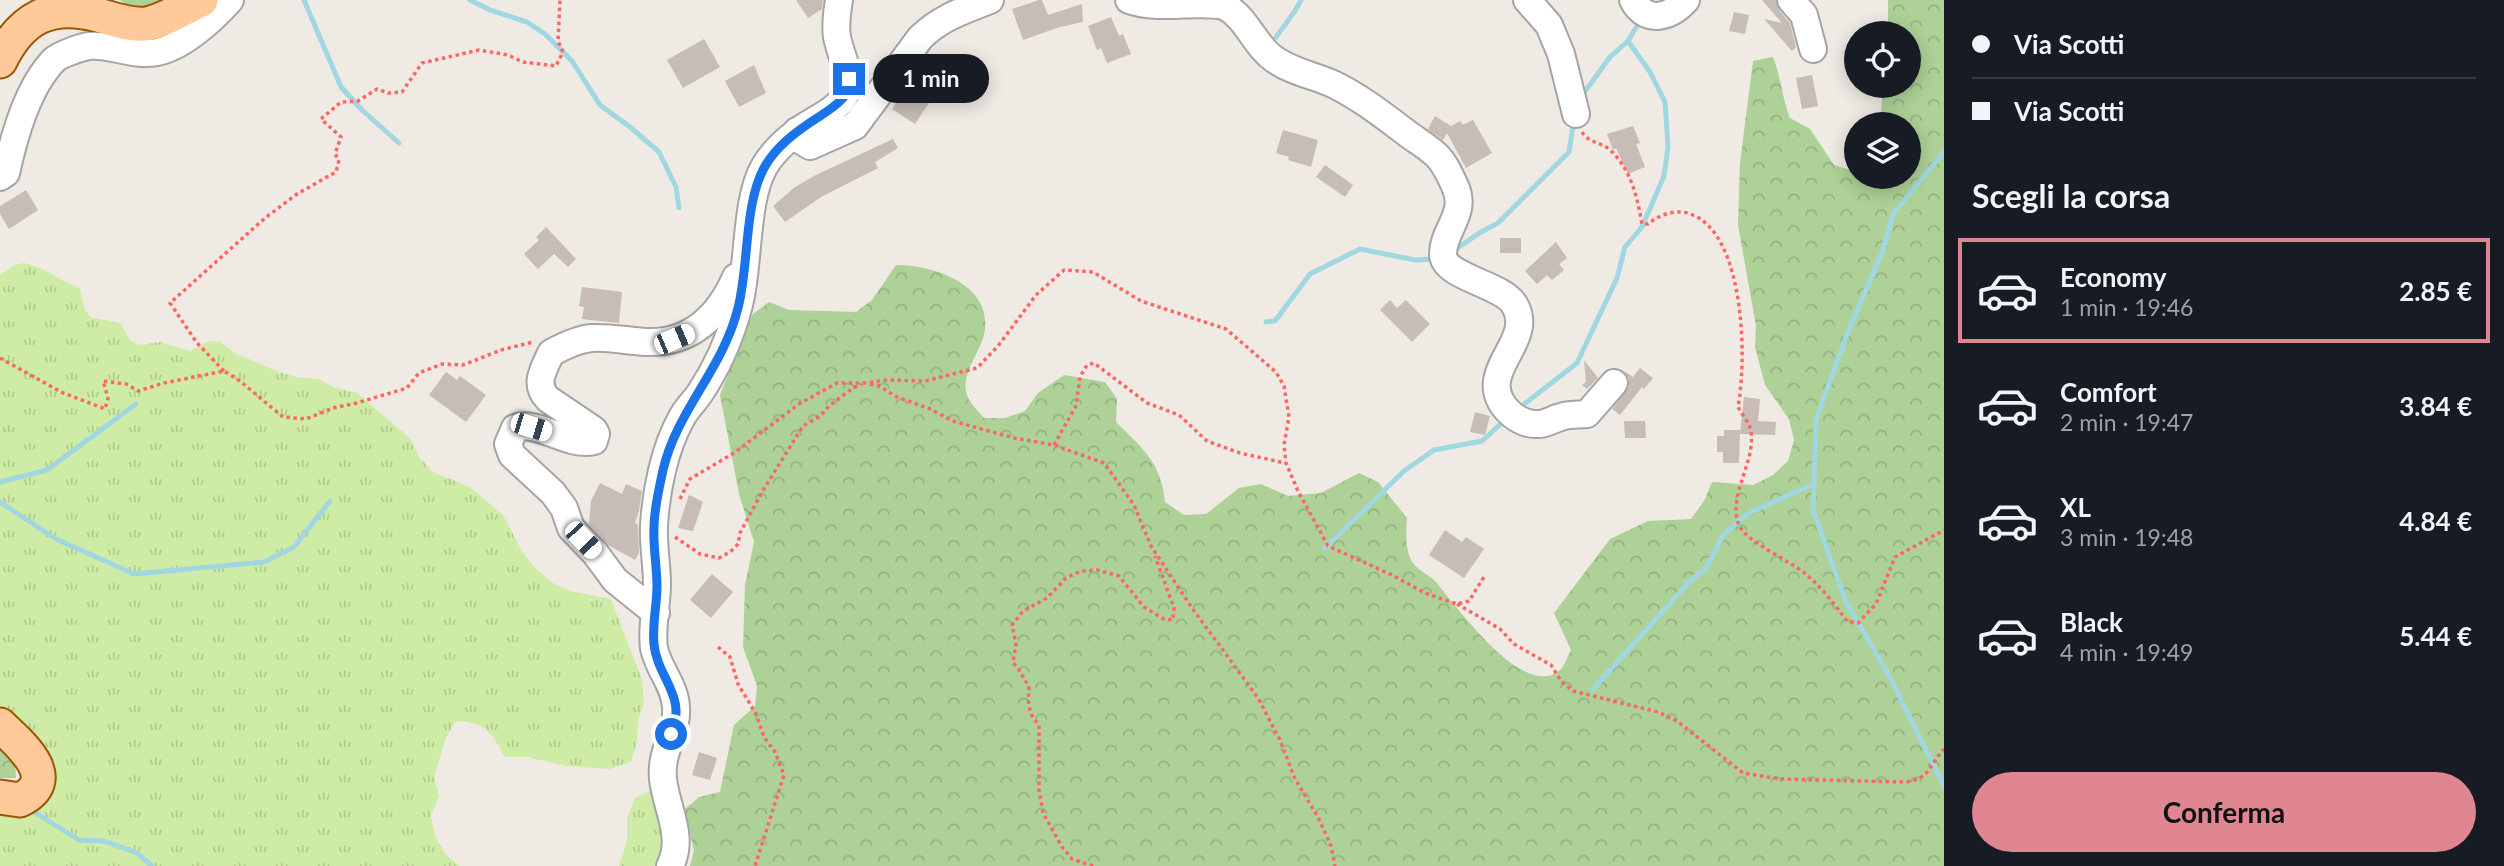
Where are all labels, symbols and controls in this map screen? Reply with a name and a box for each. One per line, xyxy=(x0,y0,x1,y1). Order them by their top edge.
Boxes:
map controls xyxy=(1844,21,1921,189)
button: locate xyxy=(1844,21,1921,98)
text: Via Scotti xyxy=(2014,28,2124,60)
callout: 1 min xyxy=(874,55,989,104)
route end xyxy=(833,63,865,95)
text: 1 min xyxy=(902,64,960,92)
text: Via Scotti xyxy=(2014,95,2124,127)
button: layers xyxy=(1844,112,1921,189)
text: Scegli la corsa xyxy=(1972,176,2170,215)
icon: car xyxy=(1976,259,2039,322)
text: Economy xyxy=(2060,261,2166,293)
text: 2.85 € xyxy=(2399,275,2472,307)
text: 1 min · 19:46 xyxy=(2060,293,2193,321)
car xyxy=(651,321,698,357)
icon: car xyxy=(1976,374,2039,437)
text: Comfort xyxy=(2060,376,2157,408)
text: 3.84 € xyxy=(2399,390,2472,422)
text: 2 min · 19:47 xyxy=(2060,408,2193,436)
car xyxy=(508,411,555,443)
icon: car xyxy=(1976,489,2039,552)
text: XL xyxy=(2060,491,2091,523)
text: 4.84 € xyxy=(2399,505,2472,537)
car xyxy=(561,518,606,562)
text: 3 min · 19:48 xyxy=(2060,523,2193,551)
icon: car xyxy=(1976,604,2039,667)
text: Black xyxy=(2060,606,2123,638)
text: 5.44 € xyxy=(2399,620,2472,652)
text: 4 min · 19:49 xyxy=(2060,638,2193,666)
route start xyxy=(655,718,687,750)
button: Conferma xyxy=(1972,772,2476,852)

